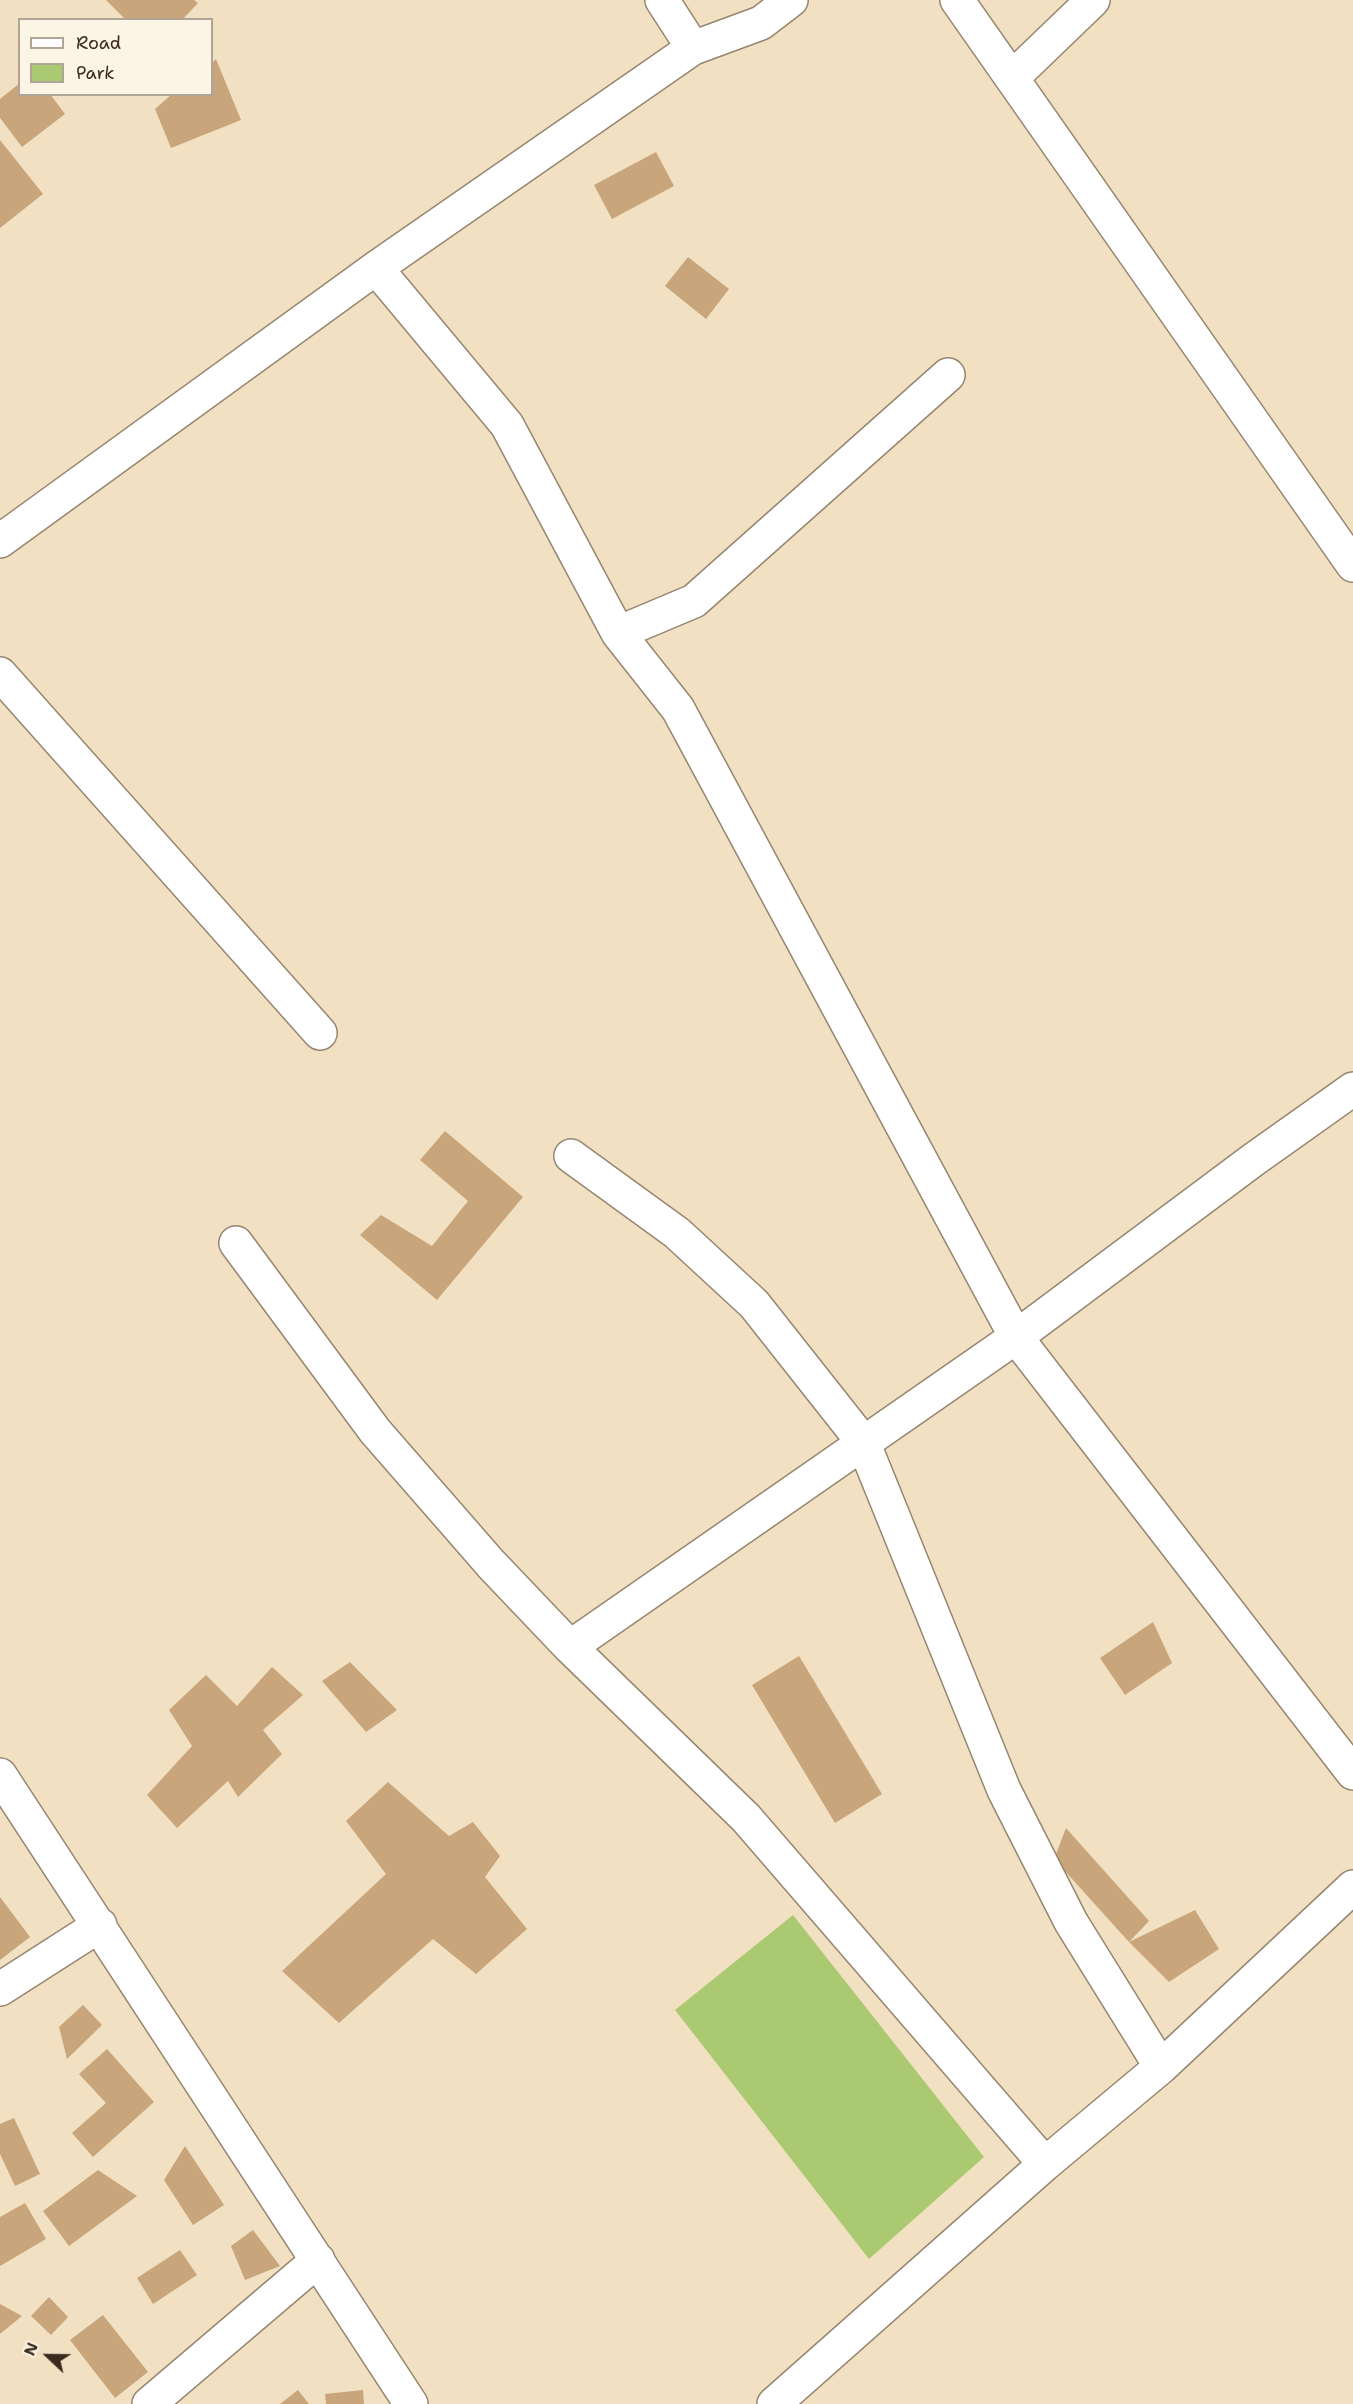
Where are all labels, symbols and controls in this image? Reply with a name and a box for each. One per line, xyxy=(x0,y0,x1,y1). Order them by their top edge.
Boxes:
legend xyxy=(18,18,213,96)
text: Road xyxy=(76,31,121,55)
text: Park xyxy=(76,61,115,85)
north arrow xyxy=(18,2326,78,2386)
text: N xyxy=(19,2339,43,2359)

